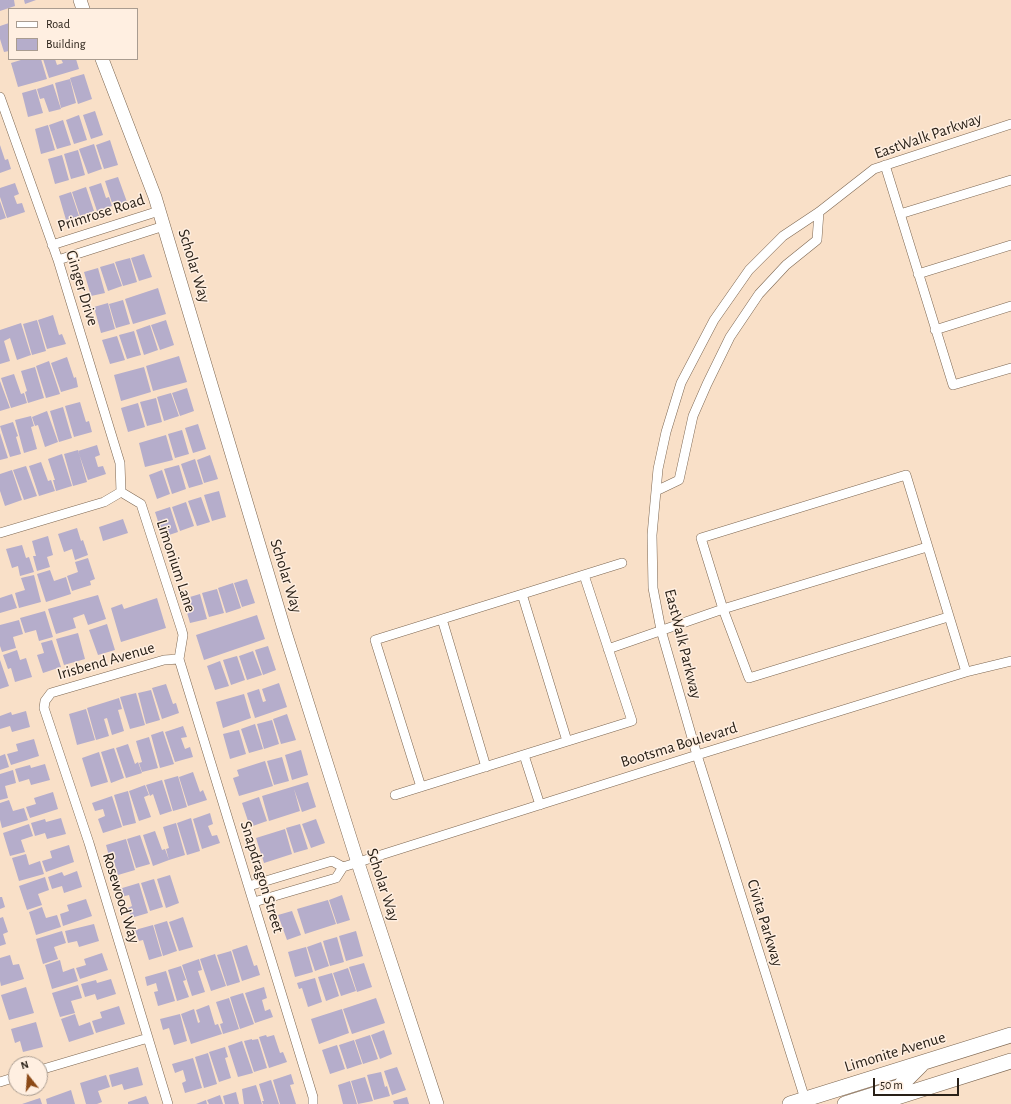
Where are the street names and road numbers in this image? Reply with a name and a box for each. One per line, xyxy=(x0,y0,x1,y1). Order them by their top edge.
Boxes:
street label: EastWalk Parkway xyxy=(872,109,984,163)
street label: Primrose Road xyxy=(55,190,147,236)
street label: Scholar Way xyxy=(174,227,214,305)
street label: Ginger Drive xyxy=(61,248,103,328)
street label: Limonium Lane xyxy=(152,517,200,615)
street label: Scholar Way xyxy=(266,537,306,615)
street label: EastWalk Parkway xyxy=(660,587,706,701)
street label: Irisbend Avenue xyxy=(55,638,157,684)
street label: Bootsma Boulevard xyxy=(618,718,740,772)
street label: Snapdragon Street xyxy=(236,819,288,935)
street label: Scholar Way xyxy=(362,846,404,924)
street label: Rosewood Way xyxy=(98,850,144,946)
street label: Civita Parkway xyxy=(743,877,787,969)
street label: Limonite Avenue xyxy=(842,1028,948,1076)

